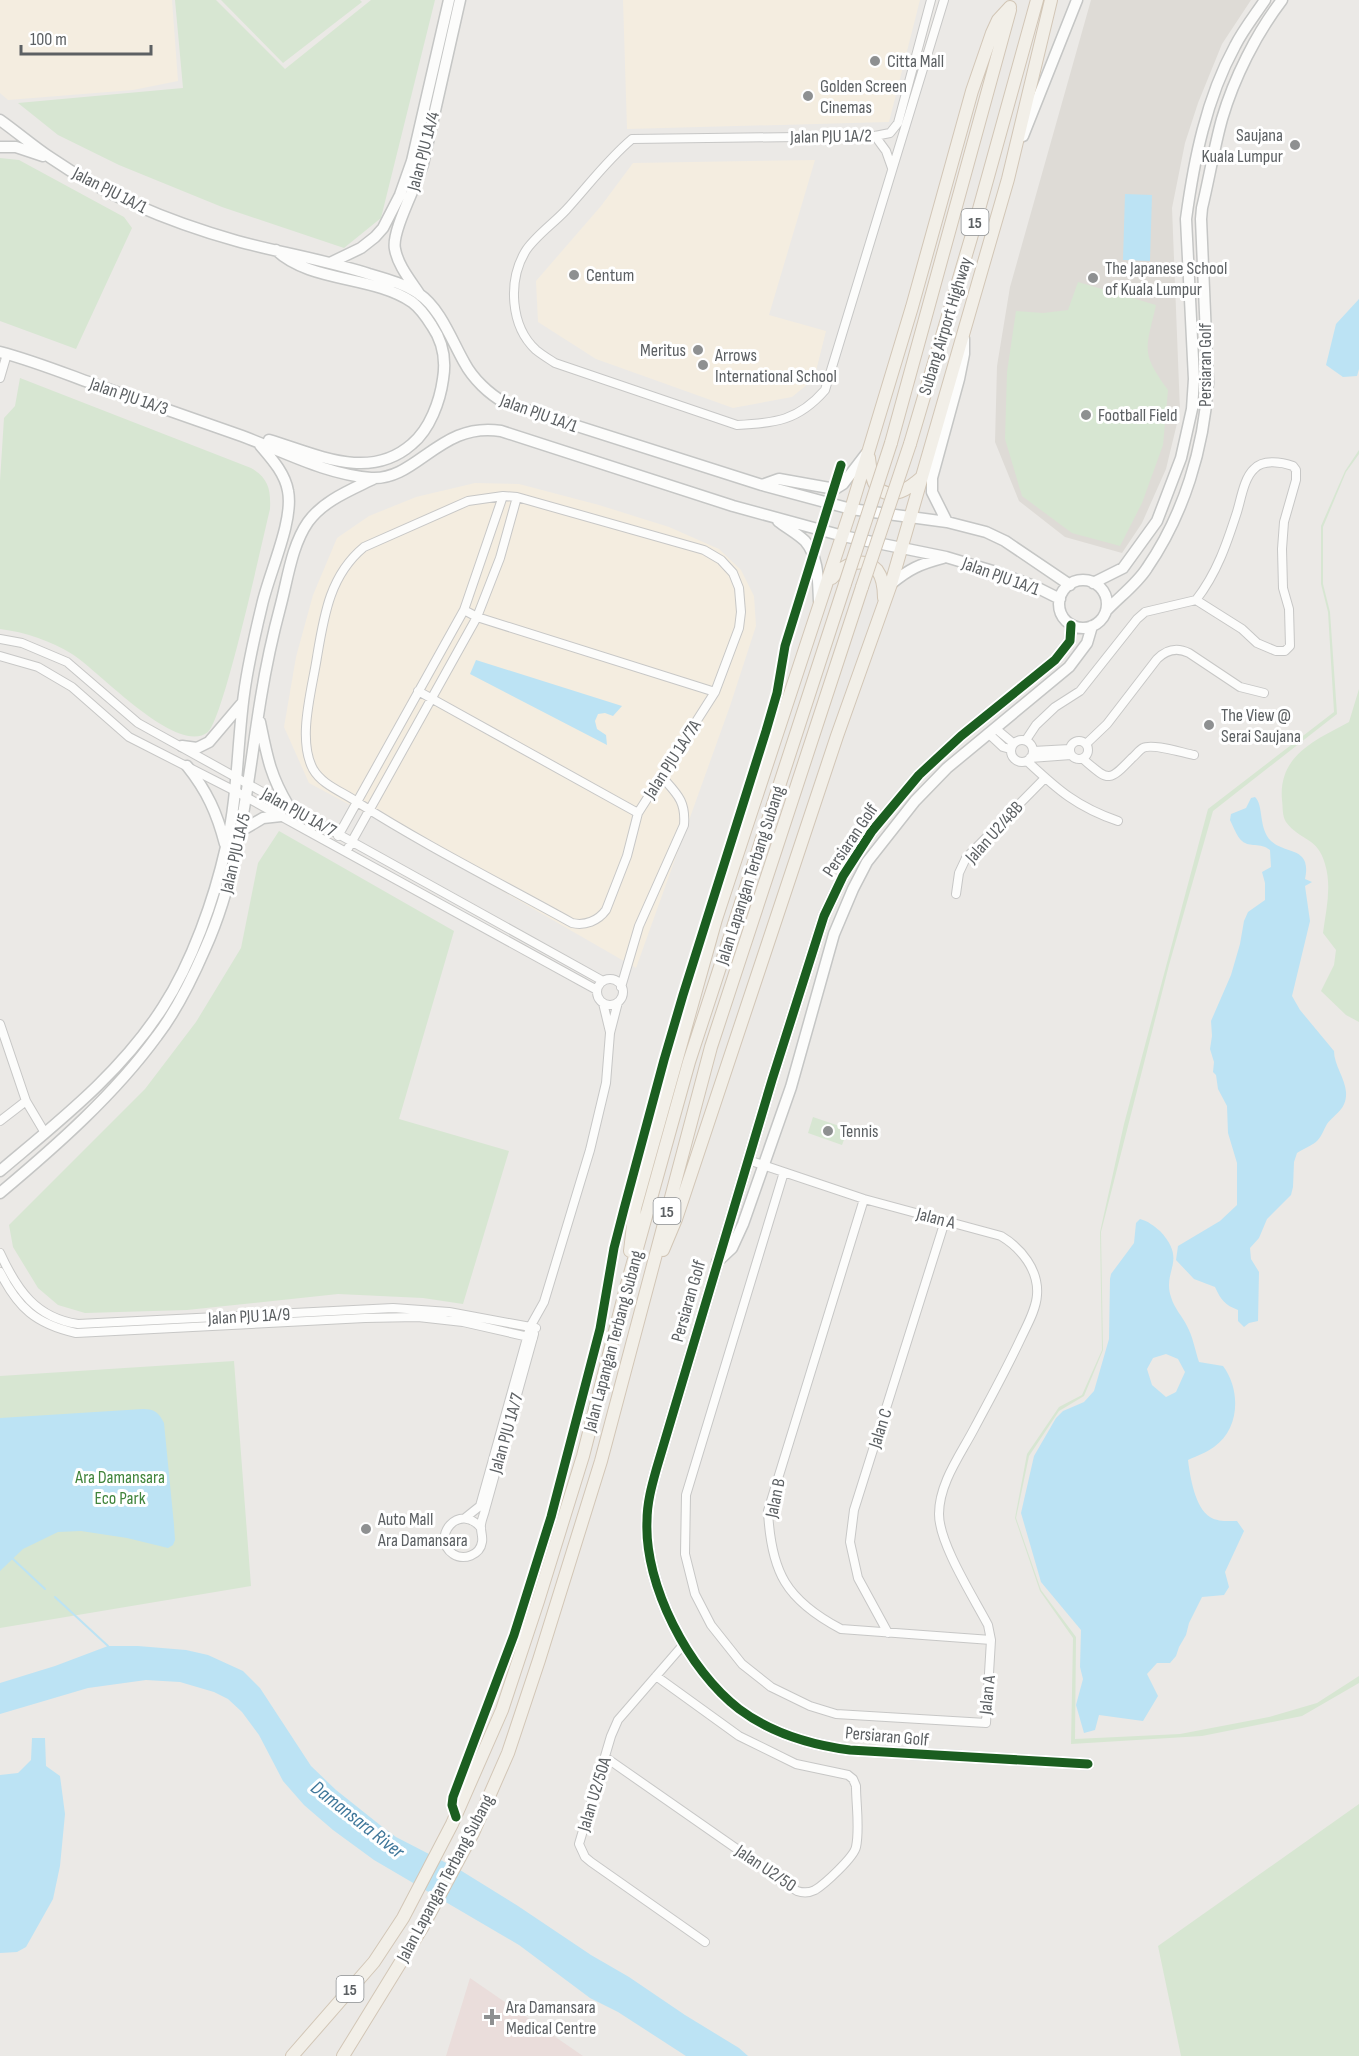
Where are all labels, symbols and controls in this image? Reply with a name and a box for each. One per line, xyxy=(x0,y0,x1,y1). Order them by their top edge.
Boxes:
scale bar xyxy=(21,18,152,56)
text: 100 m xyxy=(30,29,67,50)
place label: Citta Mall xyxy=(887,51,944,72)
marker: Citta Mall xyxy=(868,54,882,68)
place label: Golden Screen Cinemas xyxy=(820,76,907,118)
marker: Golden Screen Cinemas xyxy=(801,89,815,103)
street label: Jalan PJU 1A/4 xyxy=(403,109,444,194)
street label: Jalan PJU 1A/2 xyxy=(789,125,872,148)
place label: Saujana Kuala Lumpur xyxy=(1202,125,1283,167)
marker: Saujana Kuala Lumpur xyxy=(1288,138,1302,152)
street label: Jalan PJU 1A/1 xyxy=(68,162,151,218)
road number: 15 xyxy=(962,209,988,235)
street label: Subang Airport Highway xyxy=(914,255,976,398)
place label: The Japanese School of Kuala Lumpur xyxy=(1105,258,1227,300)
place label: Centum xyxy=(586,265,634,286)
marker: Centum xyxy=(567,268,581,282)
marker: The Japanese School of Kuala Lumpur xyxy=(1086,271,1100,285)
street label: Persiaran Golf xyxy=(1195,322,1216,407)
place label: Meritus xyxy=(640,340,686,361)
marker: Meritus xyxy=(691,343,705,357)
place label: Arrows International School xyxy=(714,345,837,387)
marker: Arrows International School xyxy=(696,358,710,372)
street label: Jalan PJU 1A/3 xyxy=(86,373,171,420)
street label: Jalan PJU 1A/1 xyxy=(496,389,581,437)
place label: Football Field xyxy=(1098,405,1177,426)
marker: Football Field xyxy=(1079,408,1093,422)
street label: Jalan PJU 1A/1 xyxy=(958,552,1043,600)
place label: The View @ Serai Saujana xyxy=(1221,705,1301,747)
street label: Jalan PJU 1A/7A xyxy=(639,716,706,803)
marker: The View @ Serai Saujana xyxy=(1202,718,1216,732)
street label: Jalan PJU 1A/7 xyxy=(257,783,340,842)
street label: Jalan Lapangan Terbang Subang xyxy=(711,783,789,968)
street label: Jalan U2/48B xyxy=(960,797,1028,868)
street label: Persiaran Golf xyxy=(818,799,883,881)
street label: Jalan PJU 1A/5 xyxy=(216,811,255,896)
place label: Tennis xyxy=(840,1121,879,1142)
marker: Tennis xyxy=(821,1124,835,1138)
road number: 15 xyxy=(654,1198,680,1224)
street label: Jalan A xyxy=(913,1203,958,1234)
street label: Jalan Lapangan Terbang Subang xyxy=(579,1248,648,1435)
street label: Persiaran Golf xyxy=(667,1257,710,1344)
street label: Jalan PJU 1A/9 xyxy=(206,1304,291,1329)
street label: Jalan PJU 1A/7 xyxy=(485,1390,528,1476)
street label: Jalan C xyxy=(864,1406,897,1451)
park label: Ara Damansara Eco Park xyxy=(74,1467,165,1509)
street label: Jalan B xyxy=(761,1477,790,1521)
place label: Auto Mall Ara Damansara xyxy=(377,1509,468,1551)
marker: Auto Mall Ara Damansara xyxy=(359,1522,373,1536)
street label: Jalan A xyxy=(975,1674,1000,1717)
street label: Persiaran Golf xyxy=(844,1722,930,1751)
street label: Jalan U2/50A xyxy=(573,1754,616,1835)
water label: Damansara River xyxy=(306,1776,410,1865)
street label: Jalan Lapangan Terbang Subang xyxy=(392,1791,499,1966)
street label: Jalan U2/50 xyxy=(731,1840,800,1896)
road number: 15 xyxy=(336,1976,364,2002)
place label: Ara Damansara Medical Centre xyxy=(505,1997,596,2039)
marker: Ara Damansara Medical Centre xyxy=(483,2008,501,2026)

